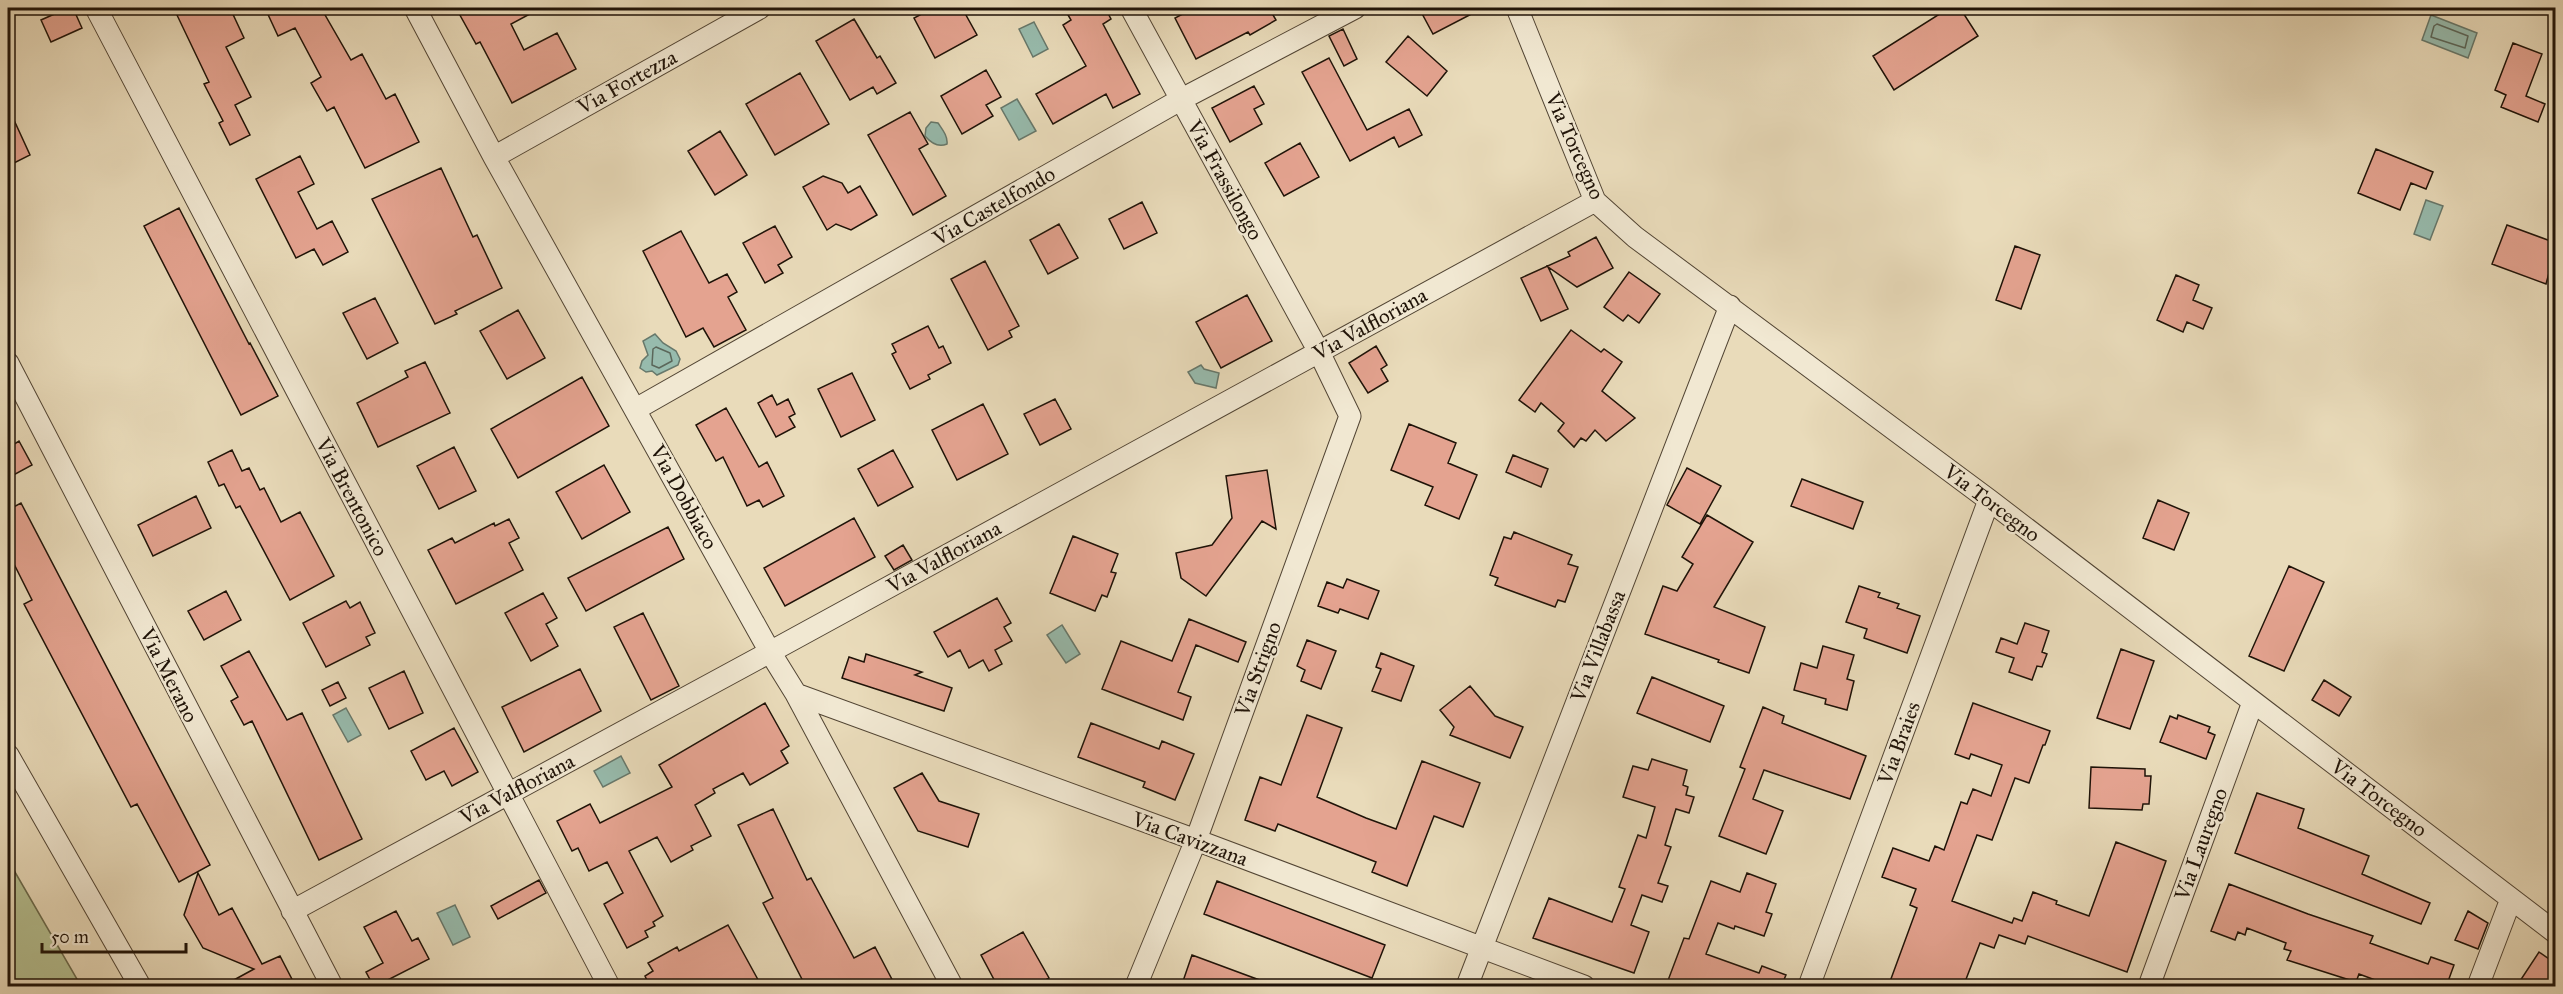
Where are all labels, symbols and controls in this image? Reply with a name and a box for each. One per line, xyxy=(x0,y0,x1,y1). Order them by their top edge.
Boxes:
street label: Via Fortezza xyxy=(572,44,682,121)
street label: Via Torcegno xyxy=(1539,88,1610,204)
street label: Via Frassilongo xyxy=(1181,115,1269,245)
street label: Via Castelfondo xyxy=(927,160,1060,252)
street label: Via Valfloriana xyxy=(1307,282,1432,367)
street label: Via Brentonico xyxy=(309,433,394,561)
street label: Via Dobbiaco xyxy=(644,439,724,554)
street label: Via Torcegno xyxy=(1938,458,2046,548)
street label: Via Valfloriana xyxy=(881,515,1006,600)
street label: Via Villabassa xyxy=(1564,586,1631,706)
street label: Via Strigno xyxy=(1229,618,1287,721)
street label: Via Merano xyxy=(134,622,204,727)
street label: Via Braies xyxy=(1872,698,1926,789)
street label: Via Valfloriana xyxy=(454,748,579,831)
street label: Via Torcegno xyxy=(2325,753,2433,843)
street label: Via Lauregno xyxy=(2168,784,2233,905)
street label: Via Cavizzana xyxy=(1128,806,1252,872)
scale bar xyxy=(42,916,186,954)
text: 50 m xyxy=(51,926,89,948)

